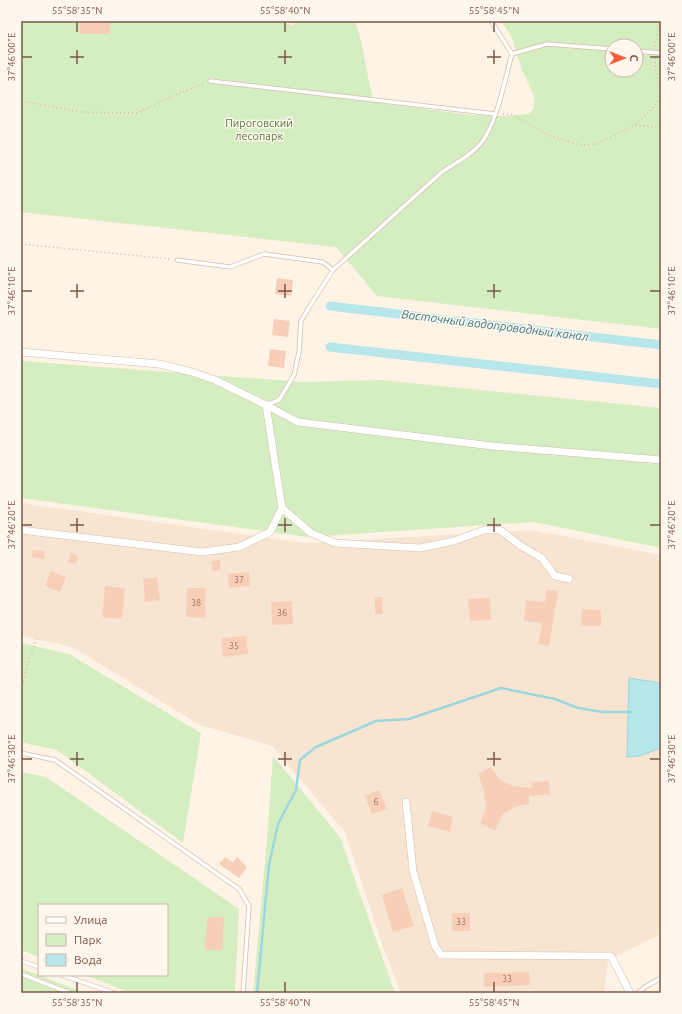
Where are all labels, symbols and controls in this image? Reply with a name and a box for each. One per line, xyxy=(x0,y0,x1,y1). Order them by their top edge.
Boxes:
text: 55°58'35"N xyxy=(52,5,102,16)
text: 55°58'40"N xyxy=(260,5,310,16)
text: 55°58'45"N xyxy=(469,5,519,16)
text: 37°46'00"E xyxy=(6,32,17,82)
text: 37°46'00"E xyxy=(666,32,677,82)
north arrow xyxy=(604,38,644,78)
text: С xyxy=(628,54,640,62)
park label: Пироговский лесопарк xyxy=(225,117,293,142)
text: 37°46'10"E xyxy=(6,266,17,316)
text: 37°46'10"E xyxy=(666,266,677,316)
water label: Восточный водопроводный канал xyxy=(401,307,590,343)
text: 37°46'20"E xyxy=(6,500,17,550)
text: 37°46'20"E xyxy=(666,500,677,550)
house number: 37 xyxy=(234,575,244,585)
house number: 38 xyxy=(191,598,201,608)
house number: 36 xyxy=(277,608,287,618)
house number: 35 xyxy=(229,641,239,651)
text: 37°46'30"E xyxy=(6,734,17,784)
text: 37°46'30"E xyxy=(666,734,677,784)
house number: 6 xyxy=(373,797,379,807)
legend xyxy=(38,904,168,976)
text: Улица xyxy=(74,913,107,926)
house number: 33 xyxy=(456,917,466,927)
text: Парк xyxy=(74,933,102,946)
text: Вода xyxy=(74,953,102,966)
house number: 33 xyxy=(502,974,512,984)
text: 55°58'35"N xyxy=(52,997,102,1008)
text: 55°58'40"N xyxy=(260,997,310,1008)
text: 55°58'45"N xyxy=(469,997,519,1008)

